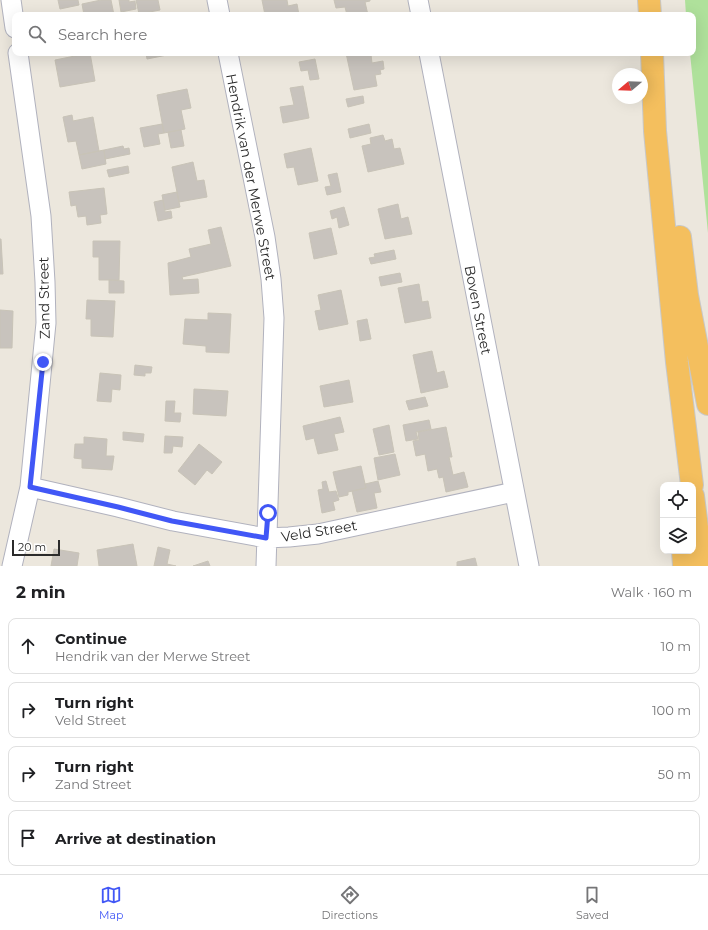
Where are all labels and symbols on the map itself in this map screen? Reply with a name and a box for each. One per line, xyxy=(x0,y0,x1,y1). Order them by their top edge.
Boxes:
north arrow xyxy=(612,68,648,104)
street label: Hendrik van der Merwe Street xyxy=(222,72,280,282)
street label: Zand Street xyxy=(34,256,54,339)
street label: Boven Street xyxy=(461,264,496,356)
route end xyxy=(34,353,52,371)
route start xyxy=(259,504,277,522)
street label: Veld Street xyxy=(280,516,359,546)
scale bar xyxy=(12,538,60,557)

